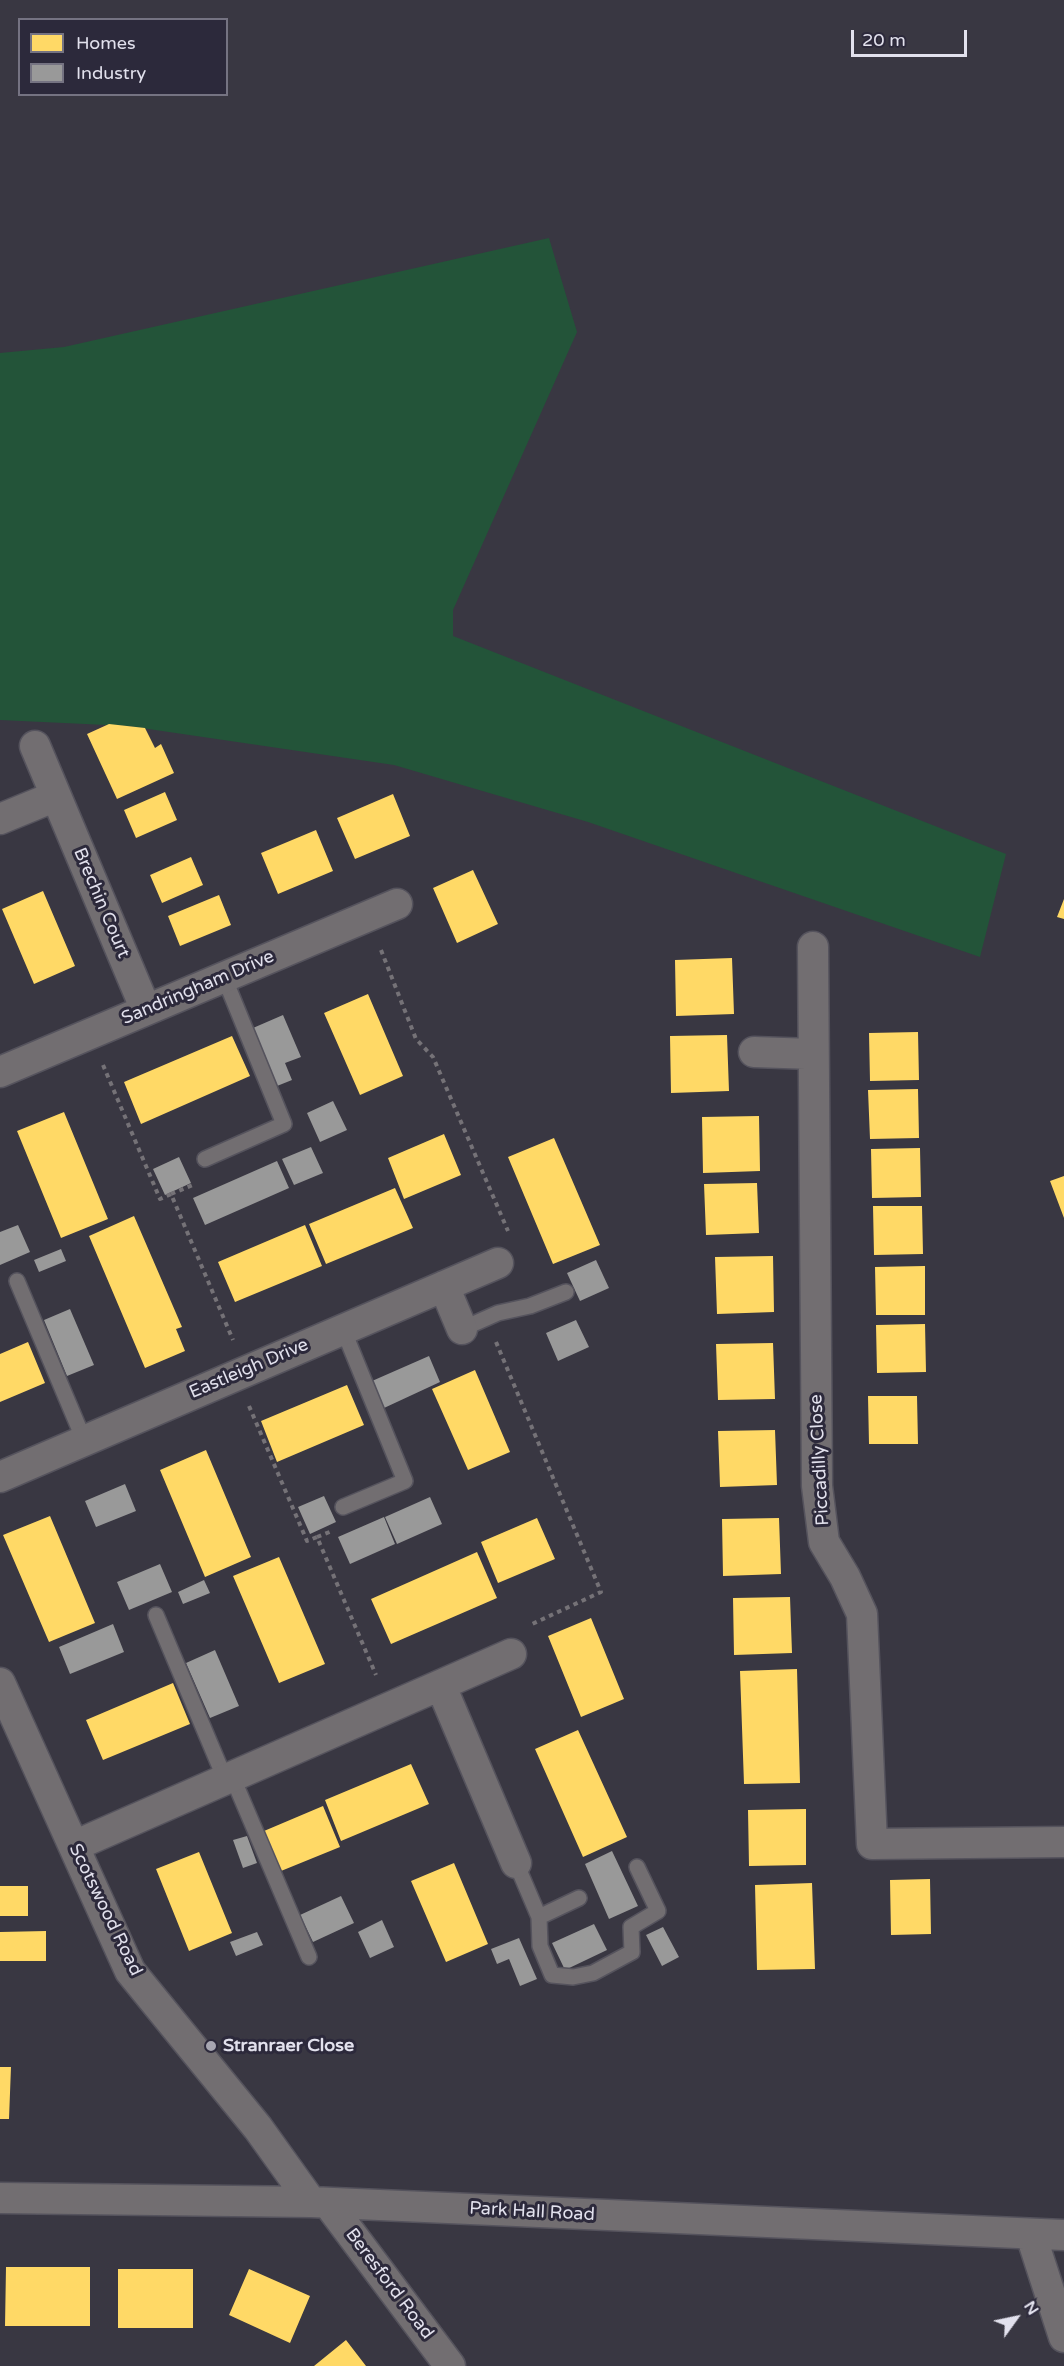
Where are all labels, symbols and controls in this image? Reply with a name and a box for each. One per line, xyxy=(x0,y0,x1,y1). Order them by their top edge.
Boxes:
legend xyxy=(18,18,228,96)
scale bar xyxy=(854,18,970,56)
text: 20 m xyxy=(862,29,906,51)
text: Homes xyxy=(76,32,136,54)
text: Industry xyxy=(76,62,146,84)
street label: Brechin Court xyxy=(68,845,134,961)
street label: Sandringham Drive xyxy=(118,946,278,1030)
street label: Eastleigh Drive xyxy=(186,1334,312,1404)
street label: Piccadilly Close xyxy=(806,1394,834,1526)
street label: Scotswood Road xyxy=(64,1840,146,1980)
place label: Stranraer Close xyxy=(223,2035,354,2057)
marker: Stranraer Close xyxy=(204,2039,218,2053)
street label: Park Hall Road xyxy=(469,2198,595,2226)
street label: Beresford Road xyxy=(340,2224,438,2344)
north arrow xyxy=(986,2288,1046,2348)
text: N xyxy=(1019,2297,1043,2319)

